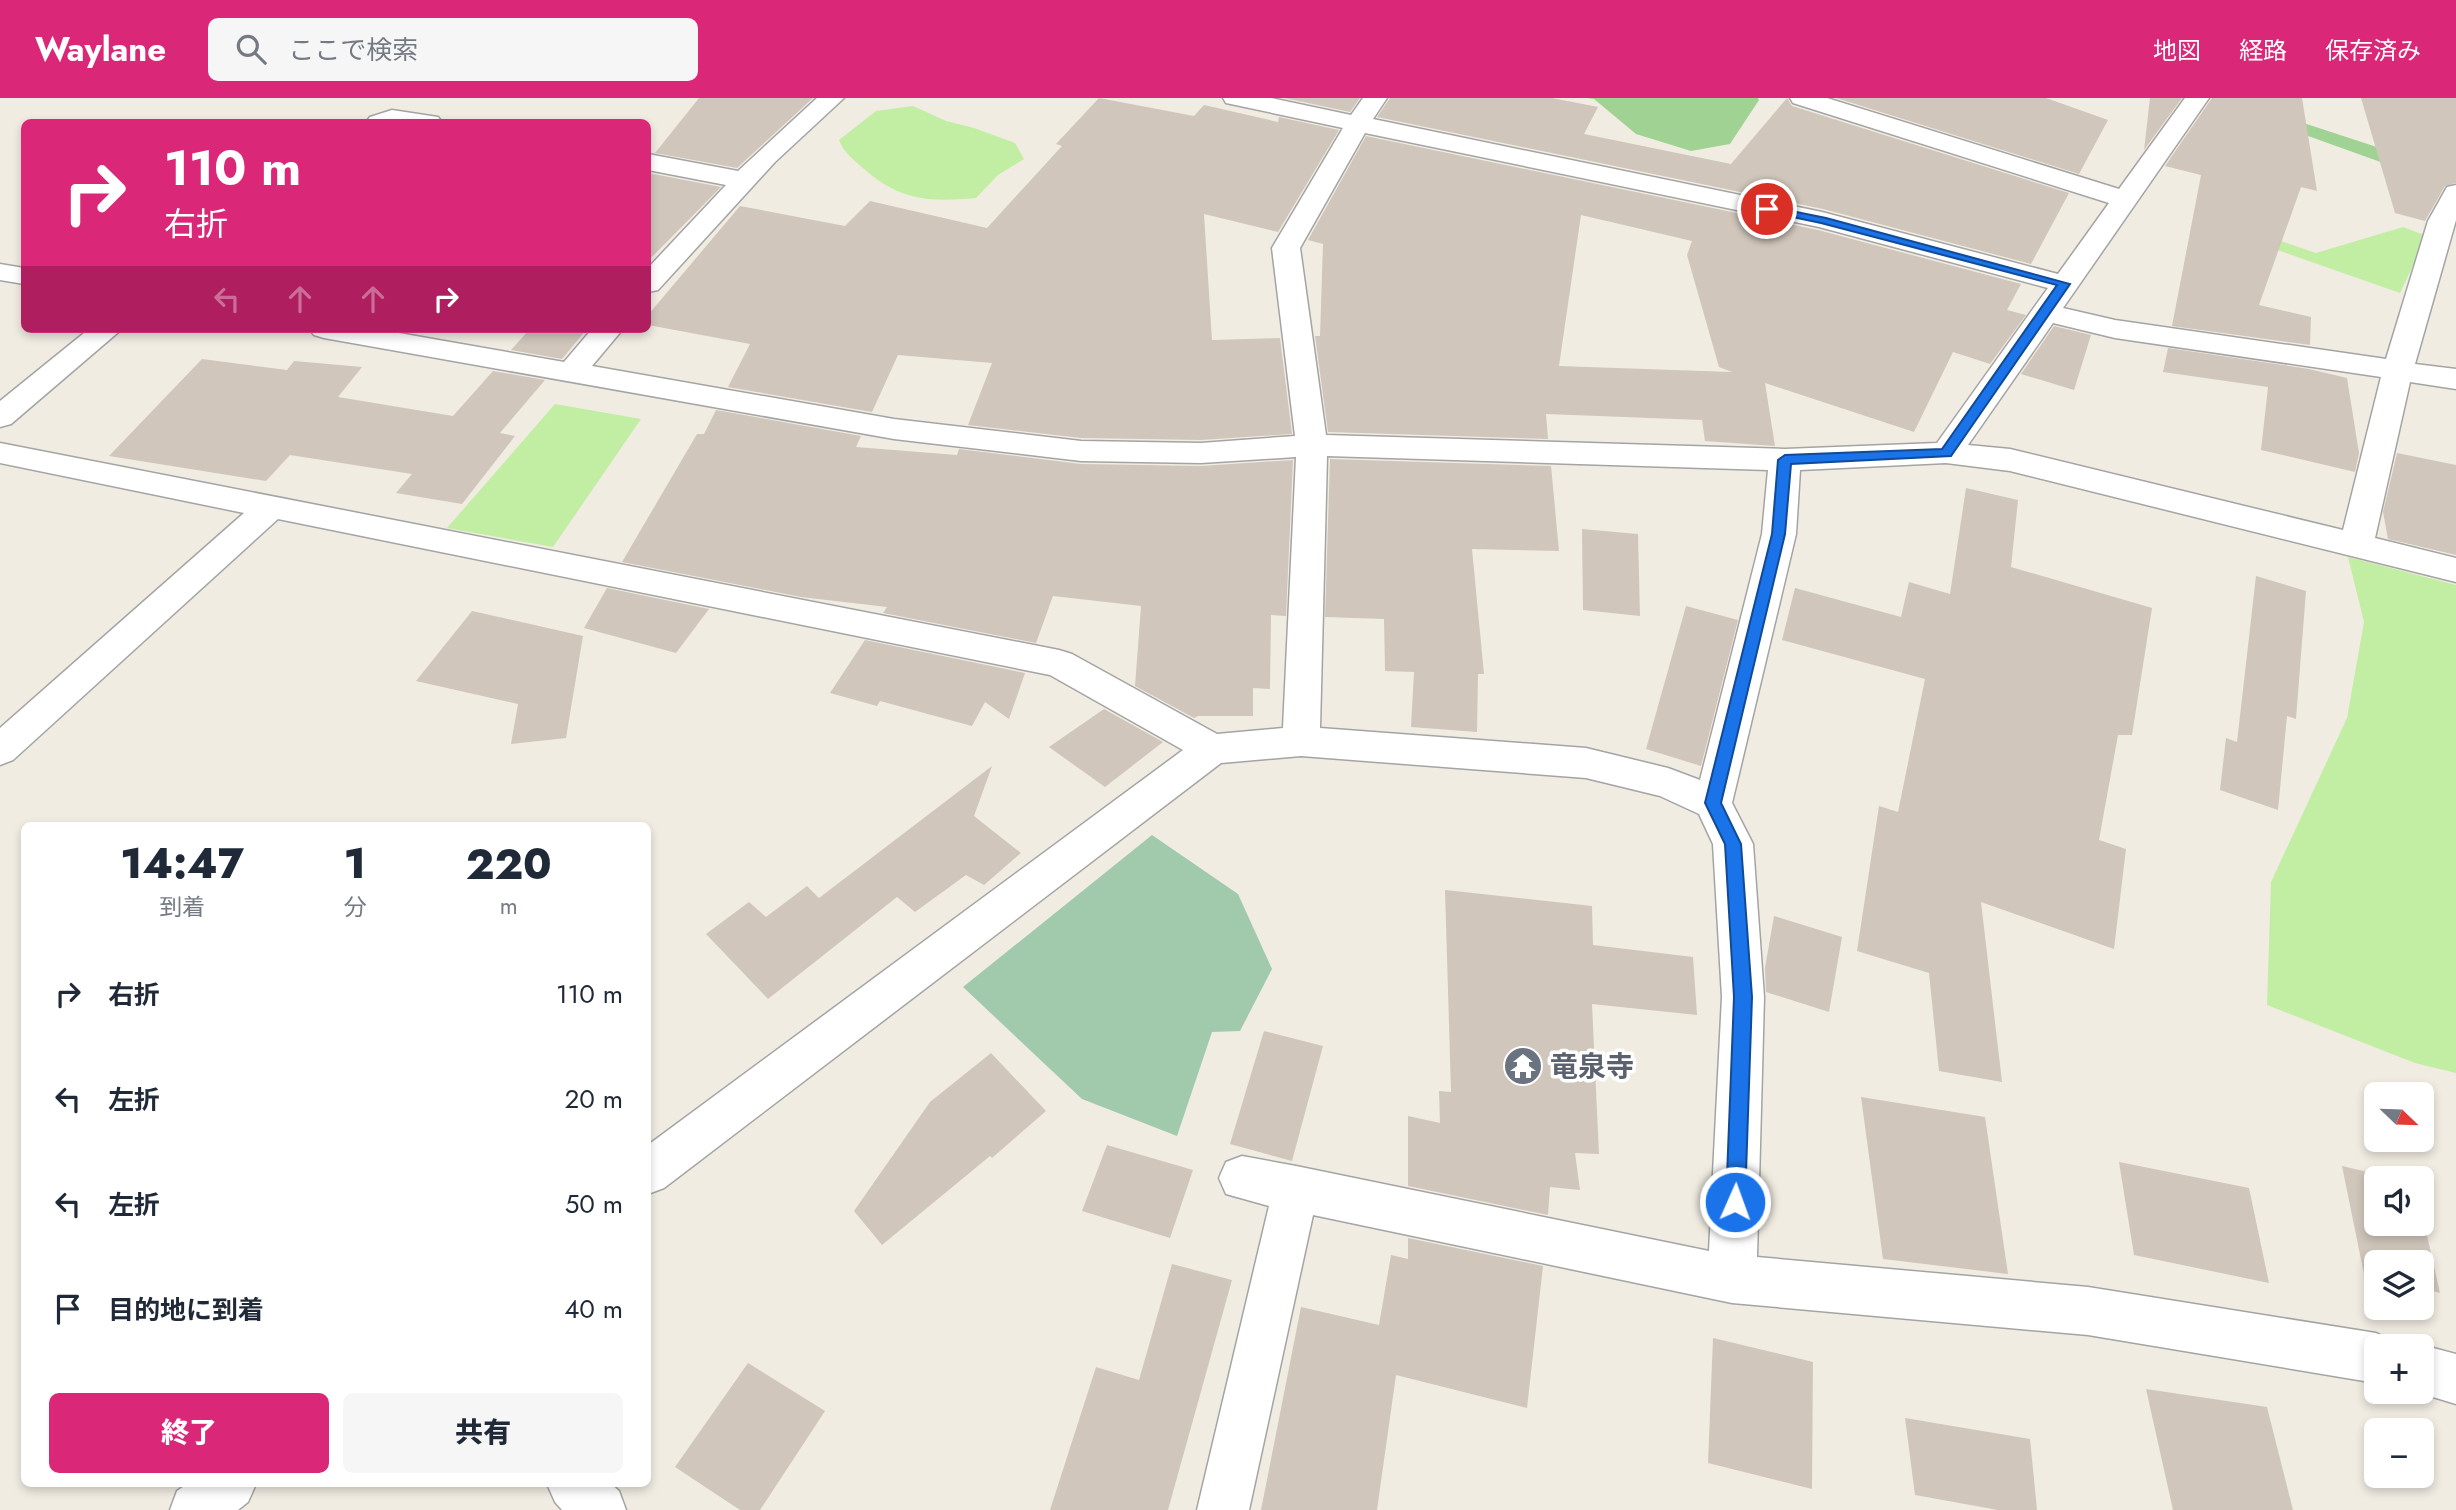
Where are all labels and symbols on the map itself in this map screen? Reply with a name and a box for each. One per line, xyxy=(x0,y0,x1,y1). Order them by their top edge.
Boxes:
pin xyxy=(1737,179,1797,239)
temple icon: 竜泉寺 xyxy=(1502,1045,1544,1087)
place label: 竜泉寺 xyxy=(1550,1046,1634,1087)
north arrow xyxy=(2364,1082,2434,1152)
position arrow xyxy=(1698,1165,1772,1239)

